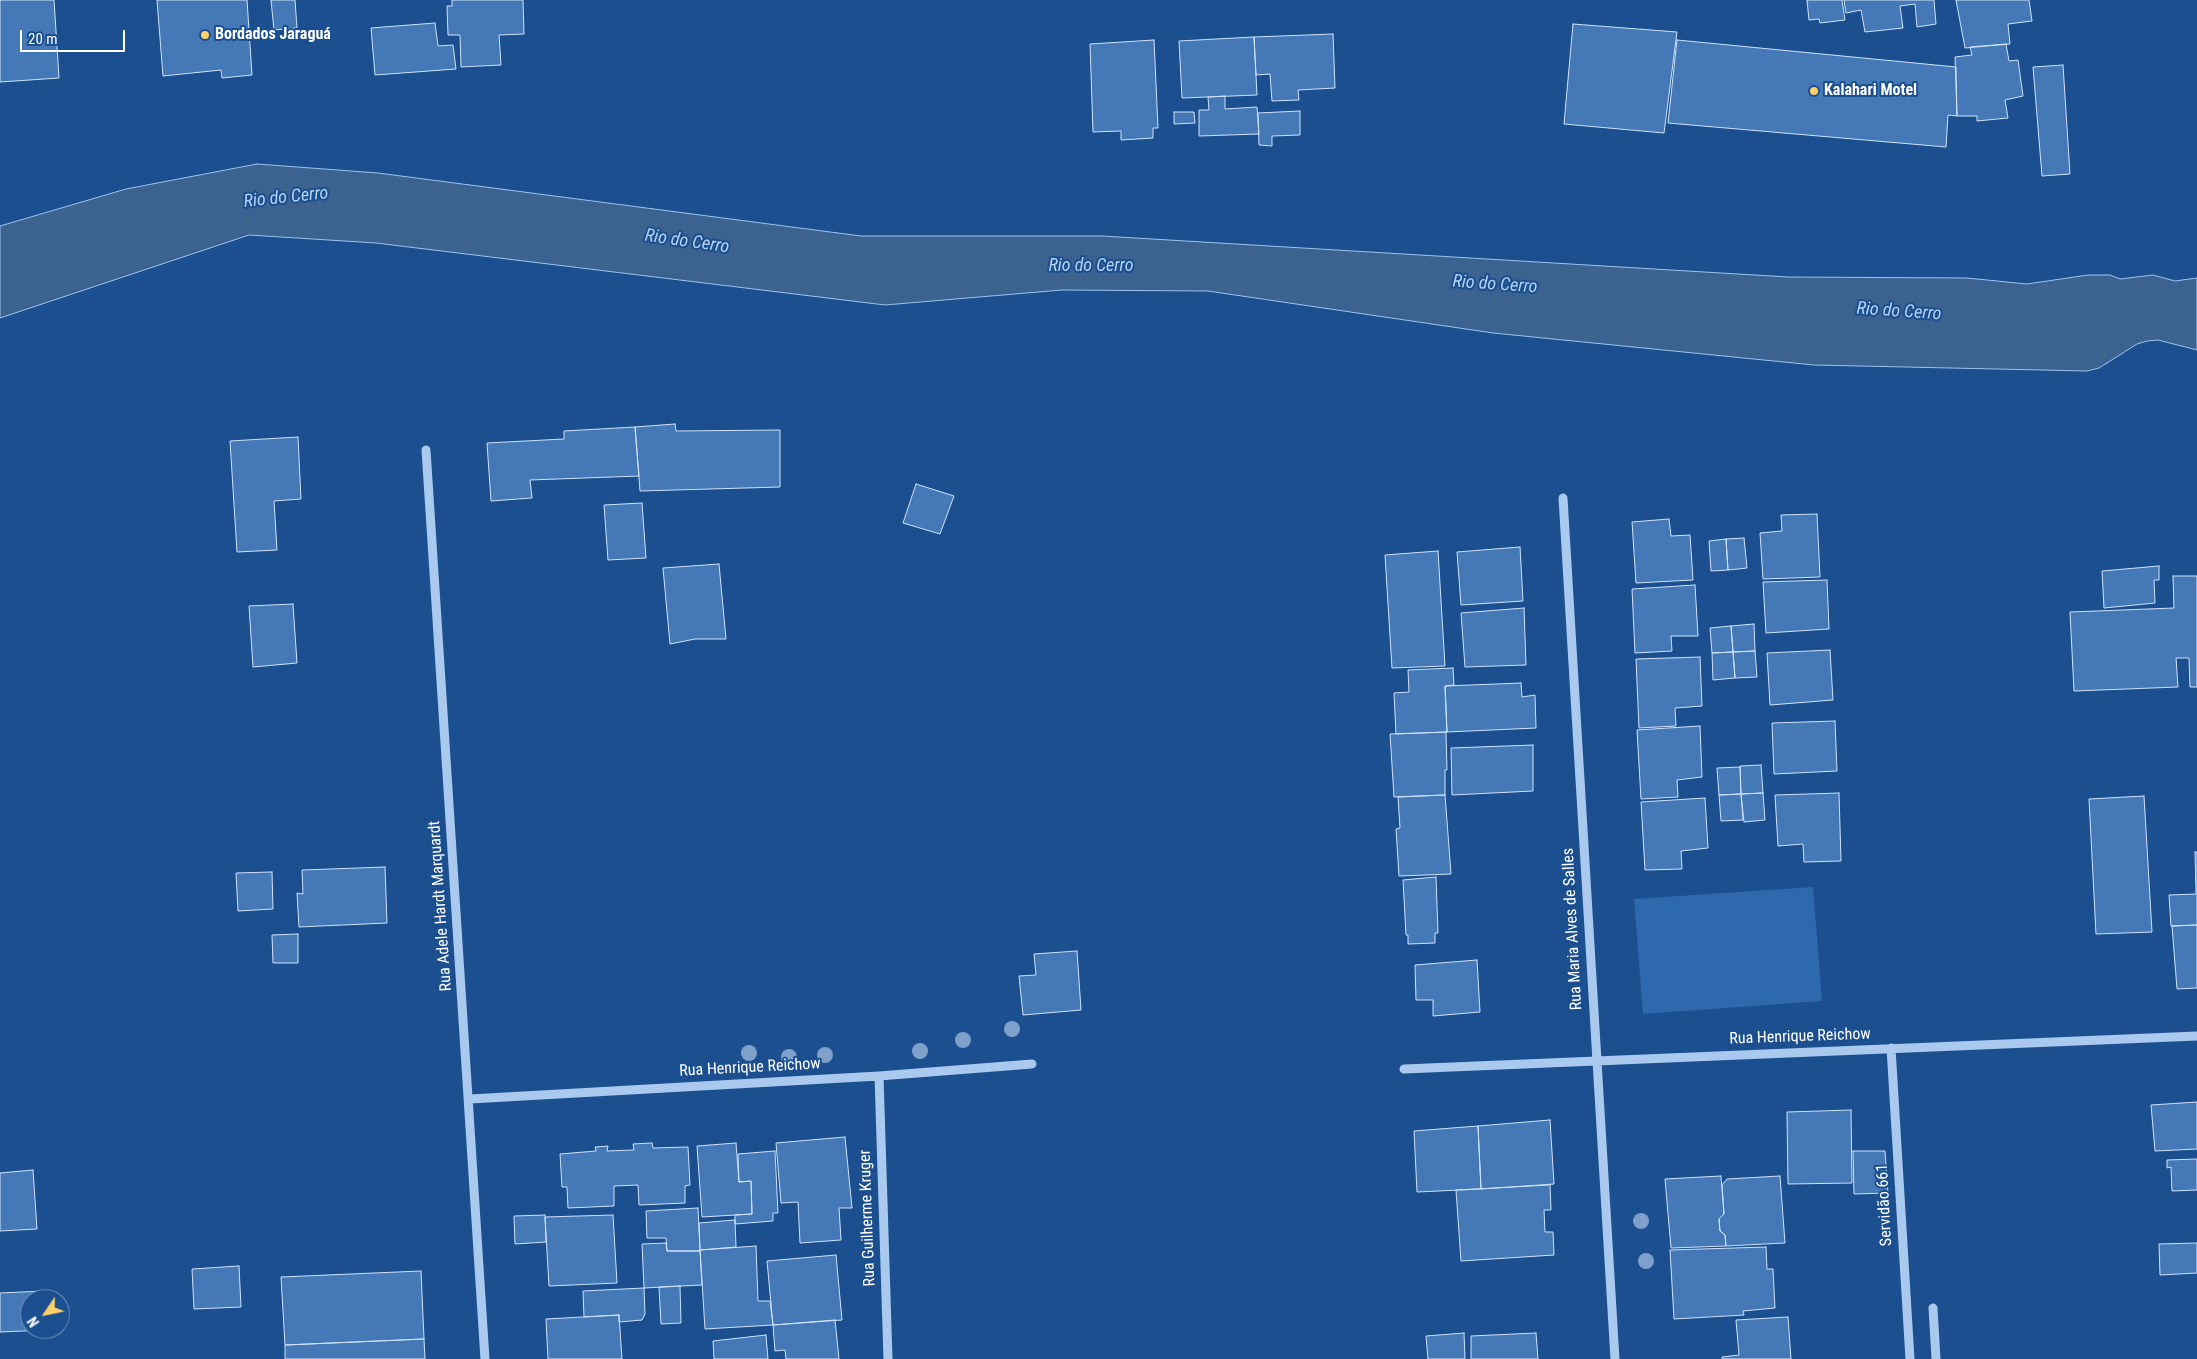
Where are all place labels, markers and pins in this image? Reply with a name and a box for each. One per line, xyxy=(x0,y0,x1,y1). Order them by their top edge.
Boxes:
place label: Bordados Jaraguá xyxy=(215,25,331,45)
marker: Bordados Jaraguá xyxy=(199,29,211,41)
place label: Kalahari Motel xyxy=(1824,81,1917,101)
marker: Kalahari Motel xyxy=(1808,85,1820,97)

